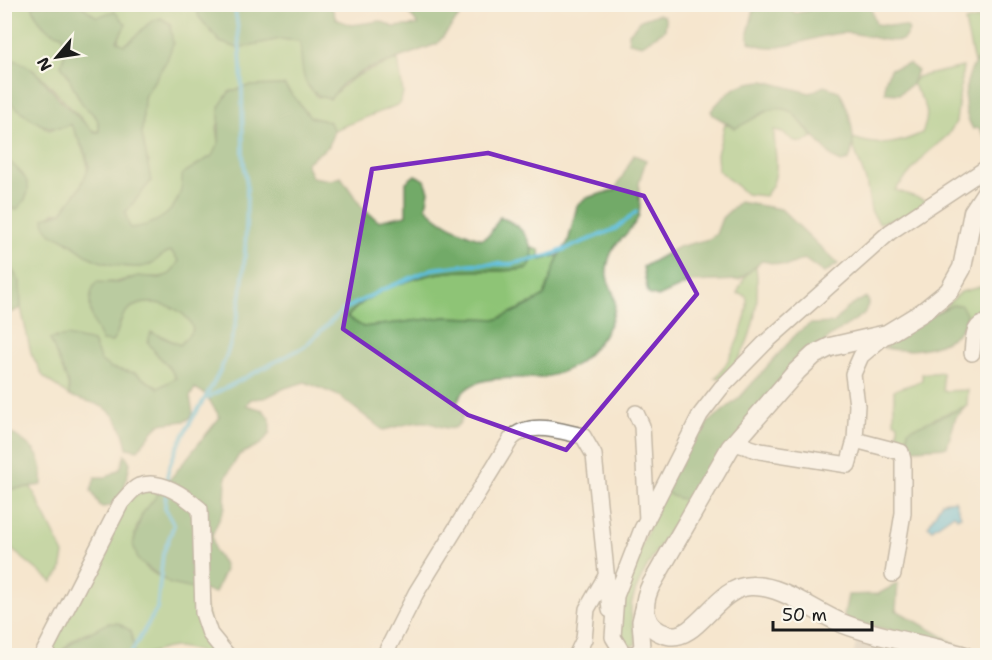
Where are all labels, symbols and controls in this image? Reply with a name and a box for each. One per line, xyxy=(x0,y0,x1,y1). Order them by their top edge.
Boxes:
north arrow xyxy=(27,27,87,87)
text: N xyxy=(32,53,57,75)
scale bar xyxy=(773,594,872,632)
text: 50 m xyxy=(782,603,827,627)

